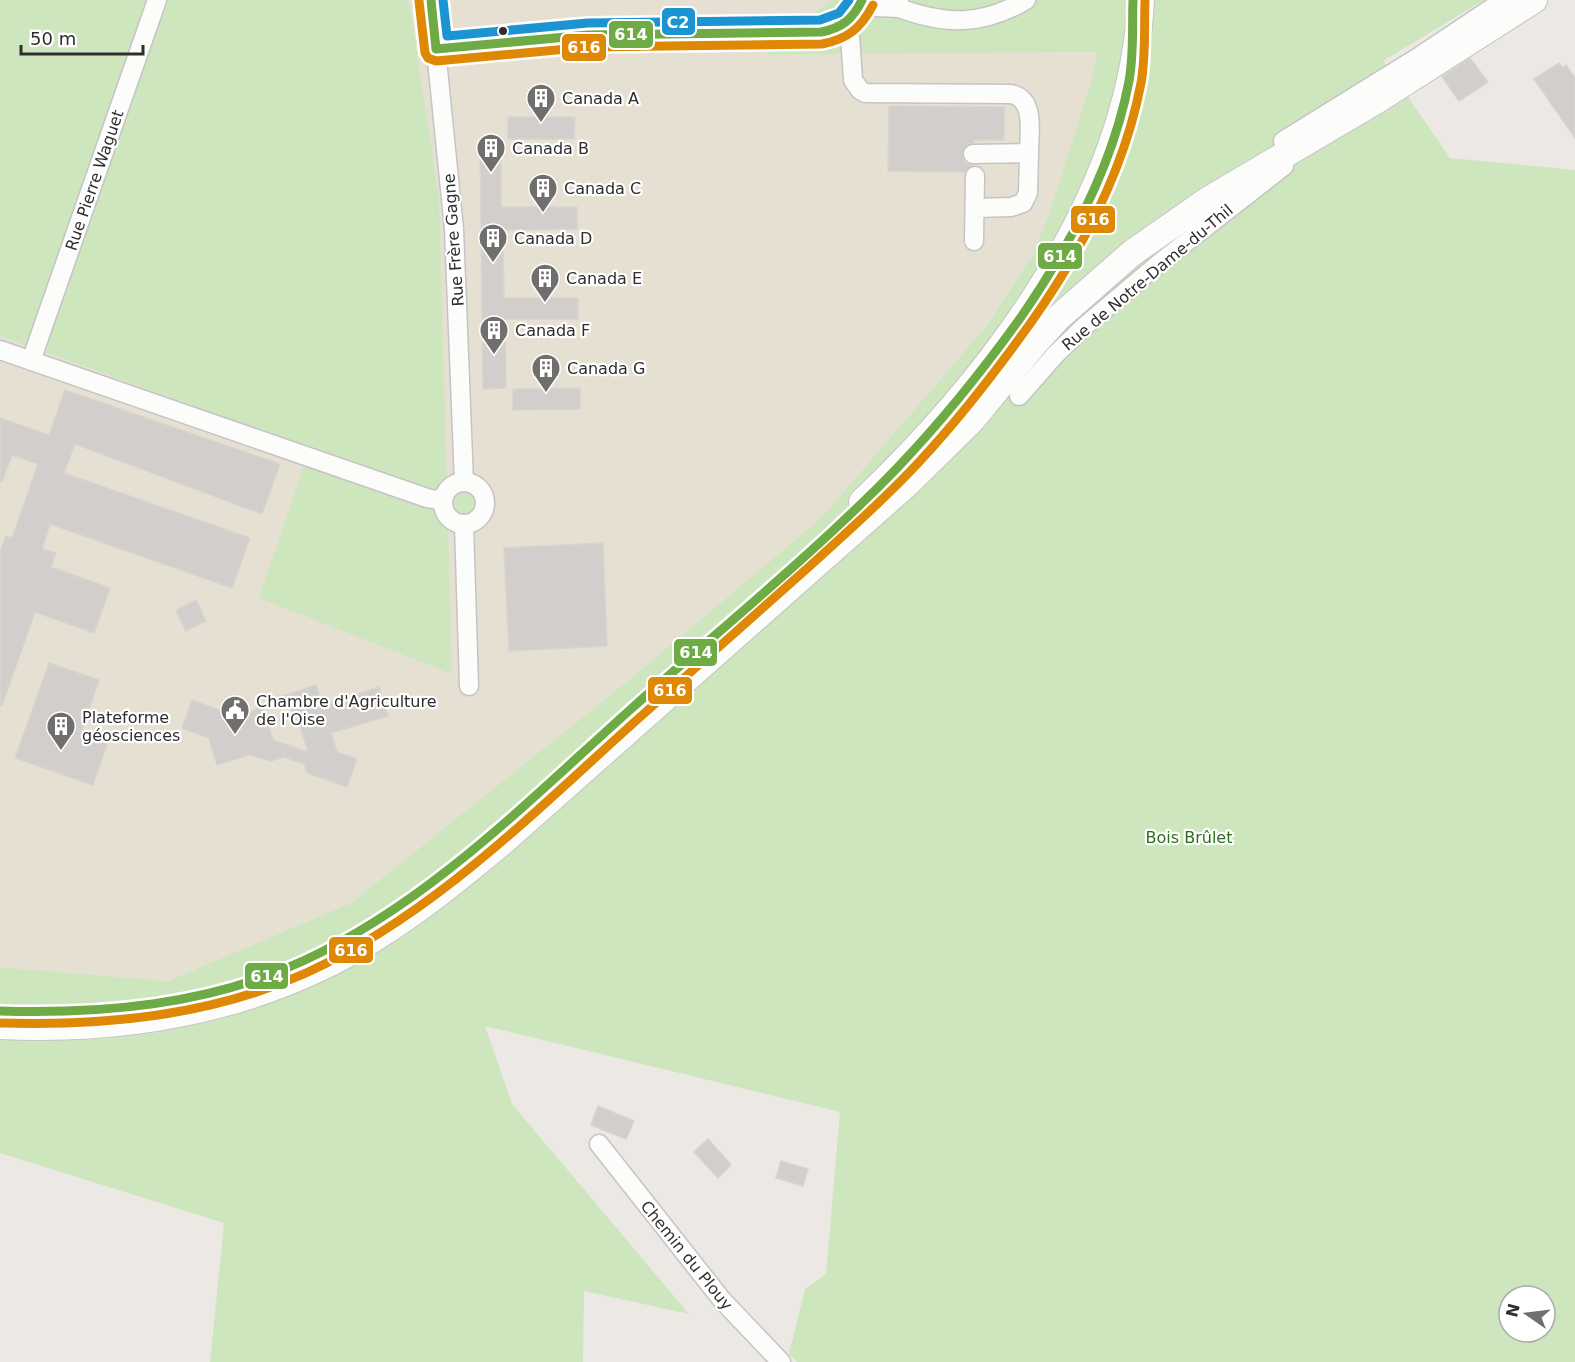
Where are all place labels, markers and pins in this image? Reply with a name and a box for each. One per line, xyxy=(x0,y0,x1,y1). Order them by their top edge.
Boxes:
unlabelled marker xyxy=(497,25,509,37)
building icon: Canada A xyxy=(525,82,557,124)
place label: Canada A xyxy=(562,89,639,108)
building icon: Canada B xyxy=(475,132,507,174)
place label: Canada B xyxy=(512,139,589,158)
building icon: Canada C xyxy=(527,172,559,214)
place label: Canada C xyxy=(564,179,641,198)
building icon: Canada D xyxy=(477,222,509,264)
place label: Canada D xyxy=(514,229,592,248)
building icon: Canada E xyxy=(529,262,561,304)
place label: Canada E xyxy=(566,269,642,288)
building icon: Canada F xyxy=(478,314,510,356)
place label: Canada F xyxy=(515,321,590,340)
building icon: Canada G xyxy=(530,352,562,394)
place label: Canada G xyxy=(567,359,645,378)
place label: Chambre d'Agriculture de l'Oise xyxy=(256,692,437,729)
public building icon: Chambre d'Agriculture de l'Oise xyxy=(219,694,251,736)
place label: Plateforme géosciences xyxy=(82,708,180,745)
building icon: Plateforme géosciences xyxy=(45,710,77,752)

